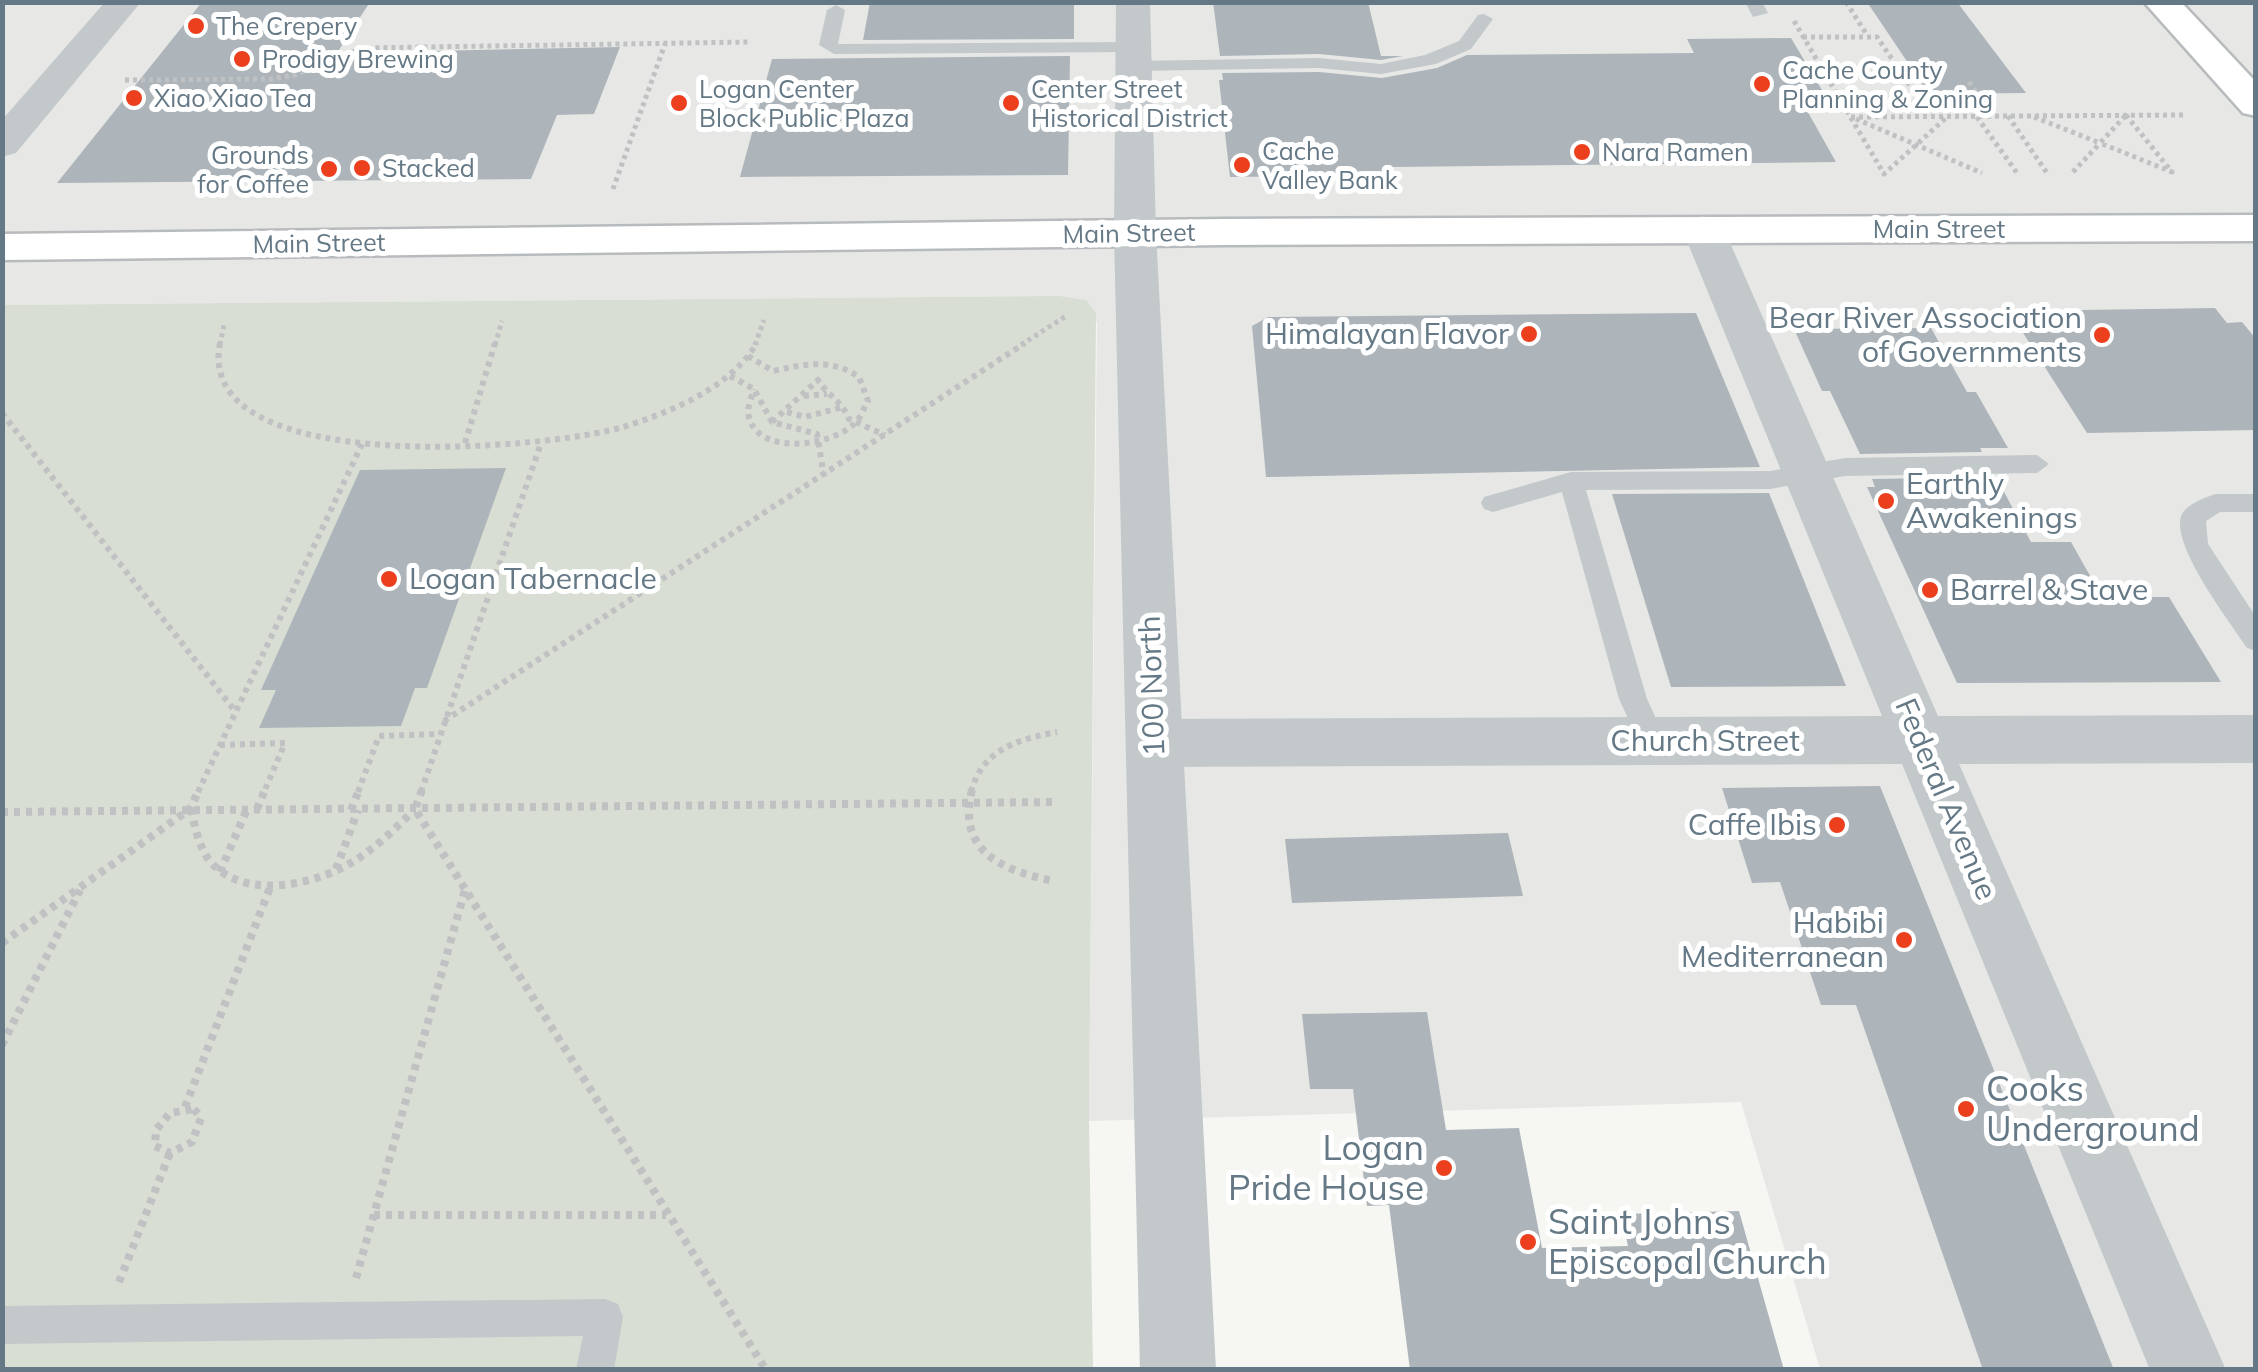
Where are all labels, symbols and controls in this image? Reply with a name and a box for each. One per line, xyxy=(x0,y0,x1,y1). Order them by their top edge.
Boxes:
place label: The Crepery xyxy=(216,10,357,41)
marker: The Crepery xyxy=(185,15,207,37)
place label: Prodigy Brewing xyxy=(262,43,454,74)
marker: Prodigy Brewing xyxy=(231,48,253,70)
place label: Cache County Planning & Zoning xyxy=(1782,54,1993,114)
place label: Logan Center Block Public Plaza xyxy=(699,73,909,133)
place label: Center Street Historical District xyxy=(1031,73,1228,133)
marker: Cache County Planning & Zoning xyxy=(1751,73,1773,95)
place label: Xiao Xiao Tea xyxy=(154,82,312,113)
marker: Xiao Xiao Tea xyxy=(123,87,145,109)
marker: Logan Center Block Public Plaza xyxy=(668,92,690,114)
marker: Center Street Historical District xyxy=(1000,92,1022,114)
place label: Cache Valley Bank xyxy=(1262,135,1399,195)
place label: Nara Ramen xyxy=(1602,136,1749,167)
place label: Grounds for Coffee xyxy=(197,139,309,199)
marker: Nara Ramen xyxy=(1571,141,1593,163)
place label: Stacked xyxy=(382,152,475,183)
marker: Cache Valley Bank xyxy=(1231,154,1253,176)
marker: Stacked xyxy=(351,157,373,179)
marker: Grounds for Coffee xyxy=(318,158,340,180)
street label: Main Street xyxy=(1873,213,2006,244)
street label: Main Street xyxy=(1062,216,1196,249)
street label: Main Street xyxy=(252,226,386,259)
place label: Bear River Association of Governments xyxy=(1769,298,2082,370)
place label: Himalayan Flavor xyxy=(1265,314,1509,352)
marker: Himalayan Flavor xyxy=(1518,323,1540,345)
marker: Bear River Association of Governments xyxy=(2091,324,2113,346)
place label: Earthly Awakenings xyxy=(1906,464,2078,536)
marker: Earthly Awakenings xyxy=(1875,490,1897,512)
place label: Logan Tabernacle xyxy=(409,559,657,597)
marker: Logan Tabernacle xyxy=(378,568,400,590)
place label: Barrel & Stave xyxy=(1950,570,2148,608)
marker: Barrel & Stave xyxy=(1919,579,1941,601)
street label: 100 North xyxy=(1130,615,1172,757)
street label: Federal Avenue xyxy=(1887,692,2006,905)
street label: Church Street xyxy=(1610,721,1800,759)
place label: Caffe Ibis xyxy=(1688,805,1817,843)
marker: Caffe Ibis xyxy=(1826,814,1848,836)
place label: Habibi Mediterranean xyxy=(1681,903,1884,975)
marker: Habibi Mediterranean xyxy=(1893,929,1915,951)
place label: Cooks Underground xyxy=(1986,1066,2200,1150)
marker: Cooks Underground xyxy=(1955,1098,1977,1120)
place label: Logan Pride House xyxy=(1228,1125,1424,1209)
marker: Logan Pride House xyxy=(1433,1157,1455,1179)
place label: Saint Johns Episcopal Church xyxy=(1548,1199,1827,1283)
marker: Saint Johns Episcopal Church xyxy=(1517,1231,1539,1253)

